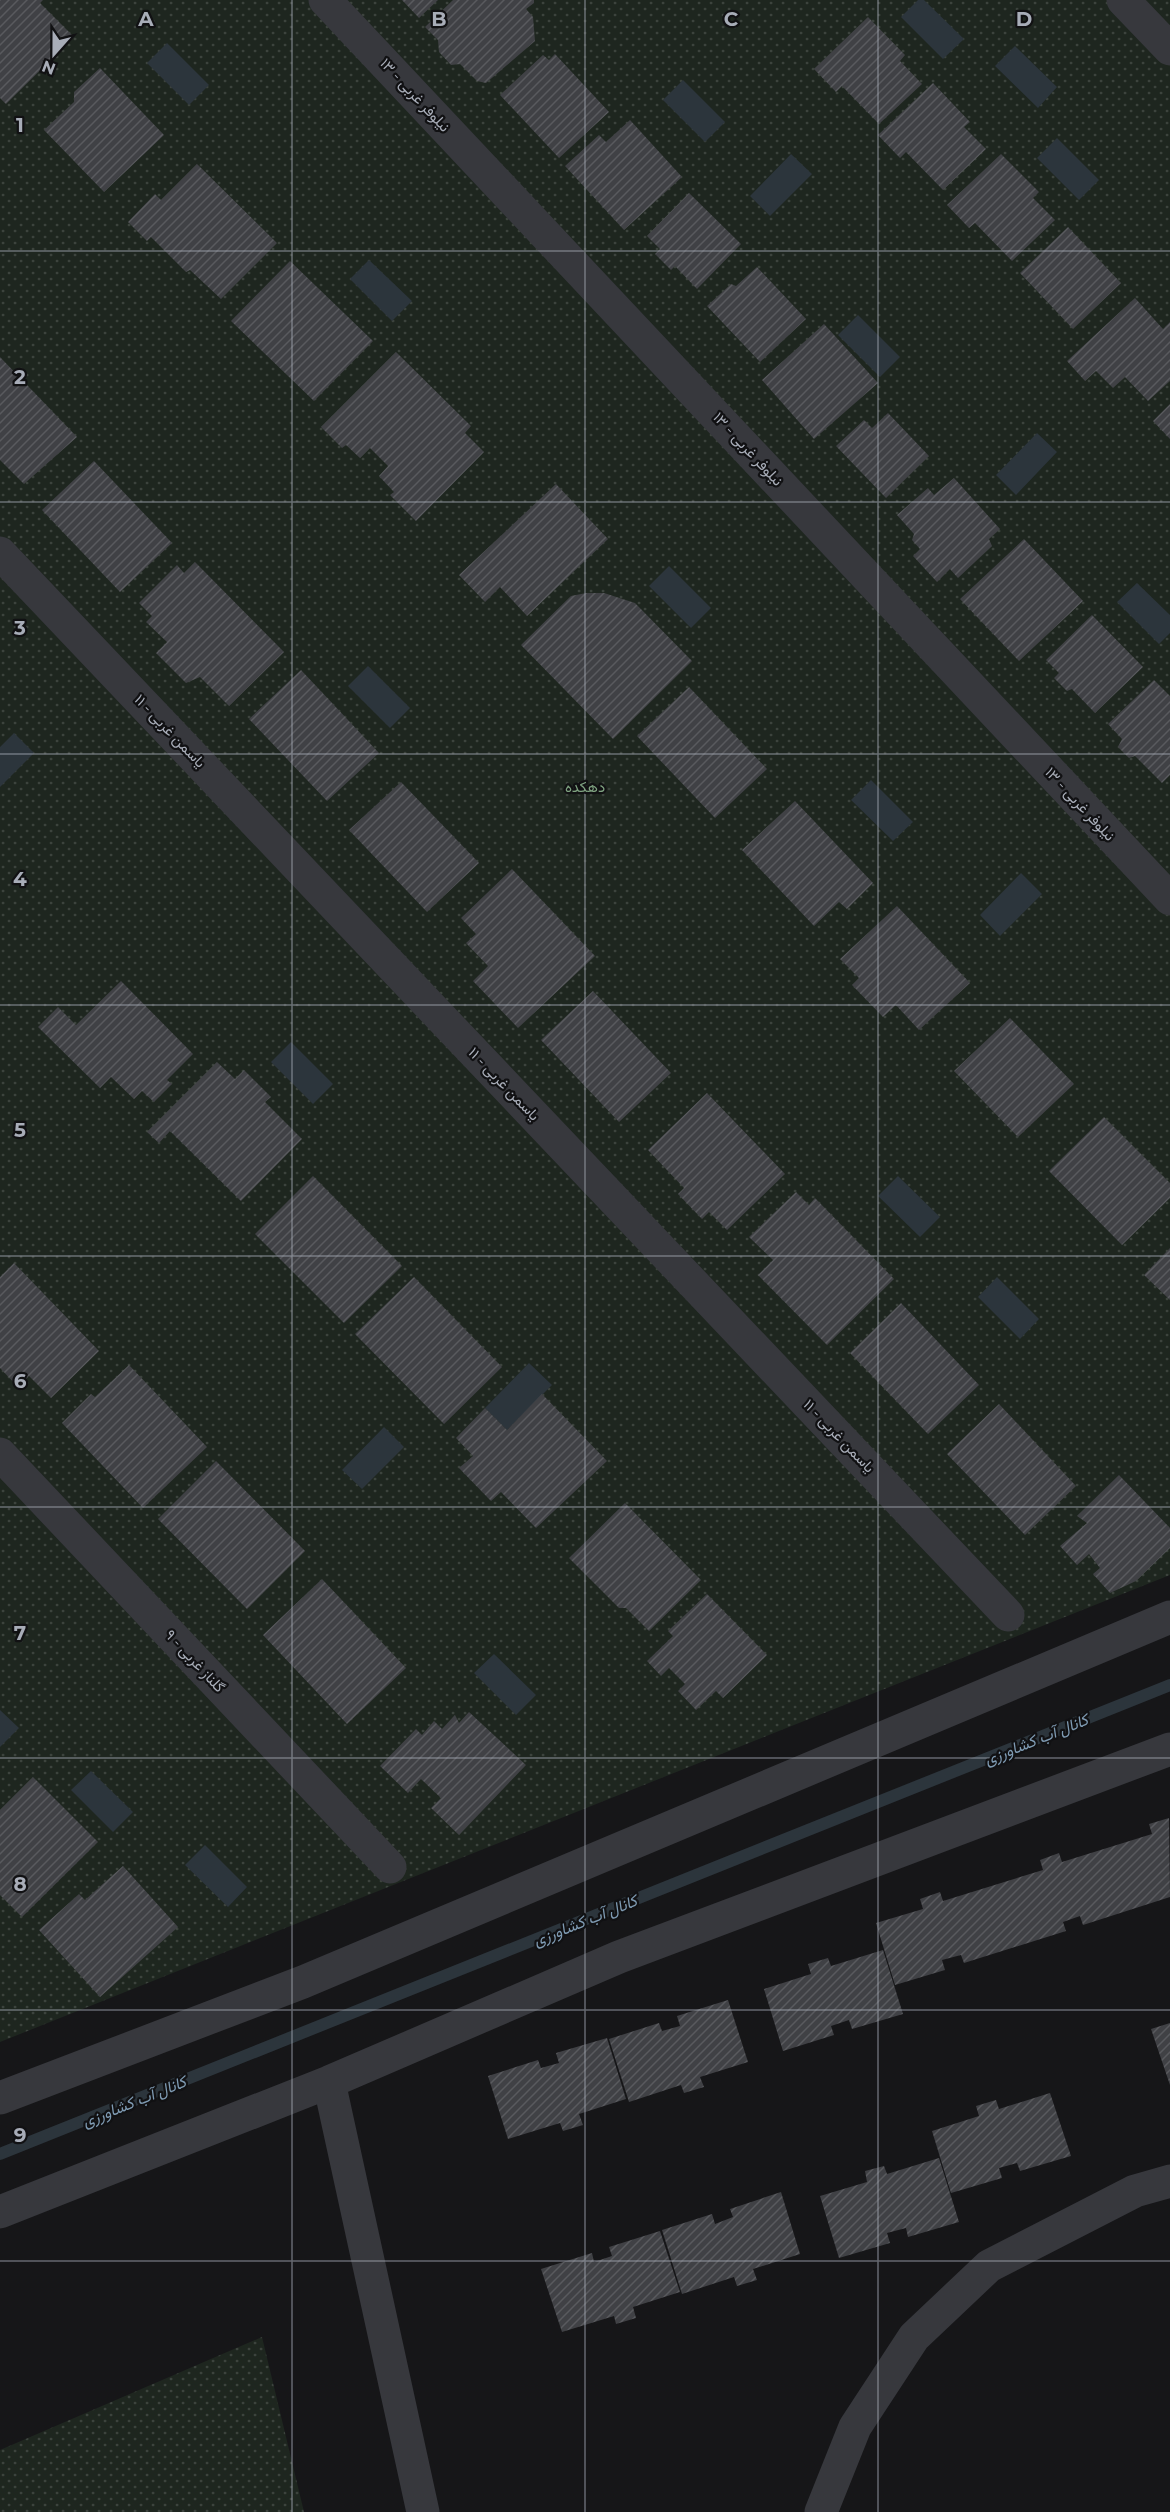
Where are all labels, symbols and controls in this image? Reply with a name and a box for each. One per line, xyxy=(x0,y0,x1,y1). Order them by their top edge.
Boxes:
text: A xyxy=(137,7,154,31)
text: B xyxy=(431,7,447,31)
text: C xyxy=(724,7,739,31)
text: D xyxy=(1016,7,1032,31)
north arrow xyxy=(24,24,84,84)
street label: نیلوفر غربی - ۱۳ xyxy=(376,54,454,136)
text: N xyxy=(39,56,58,79)
text: 1 xyxy=(16,113,24,137)
text: 2 xyxy=(14,365,26,389)
street label: نیلوفر غربی - ۱۳ xyxy=(709,408,787,490)
text: 3 xyxy=(13,616,26,640)
street label: یاسمن غربی - ۱۱ xyxy=(130,690,210,772)
street label: نیلوفر غربی - ۱۳ xyxy=(1041,763,1119,845)
park label: دهکده xyxy=(565,777,605,796)
text: 4 xyxy=(13,867,27,891)
street label: یاسمن غربی - ۱۱ xyxy=(464,1043,544,1125)
text: 5 xyxy=(14,1118,26,1142)
text: 6 xyxy=(14,1369,27,1393)
street label: یاسمن غربی - ۱۱ xyxy=(799,1395,879,1477)
text: 7 xyxy=(14,1621,26,1645)
street label: گلناز غربی - ۹ xyxy=(161,1625,230,1697)
water label: کانال آب کشاورزی xyxy=(982,1709,1094,1770)
text: 8 xyxy=(13,1872,27,1896)
water label: کانال آب کشاورزی xyxy=(531,1890,643,1951)
water label: کانال آب کشاورزی xyxy=(80,2071,192,2132)
text: 9 xyxy=(14,2123,26,2147)

